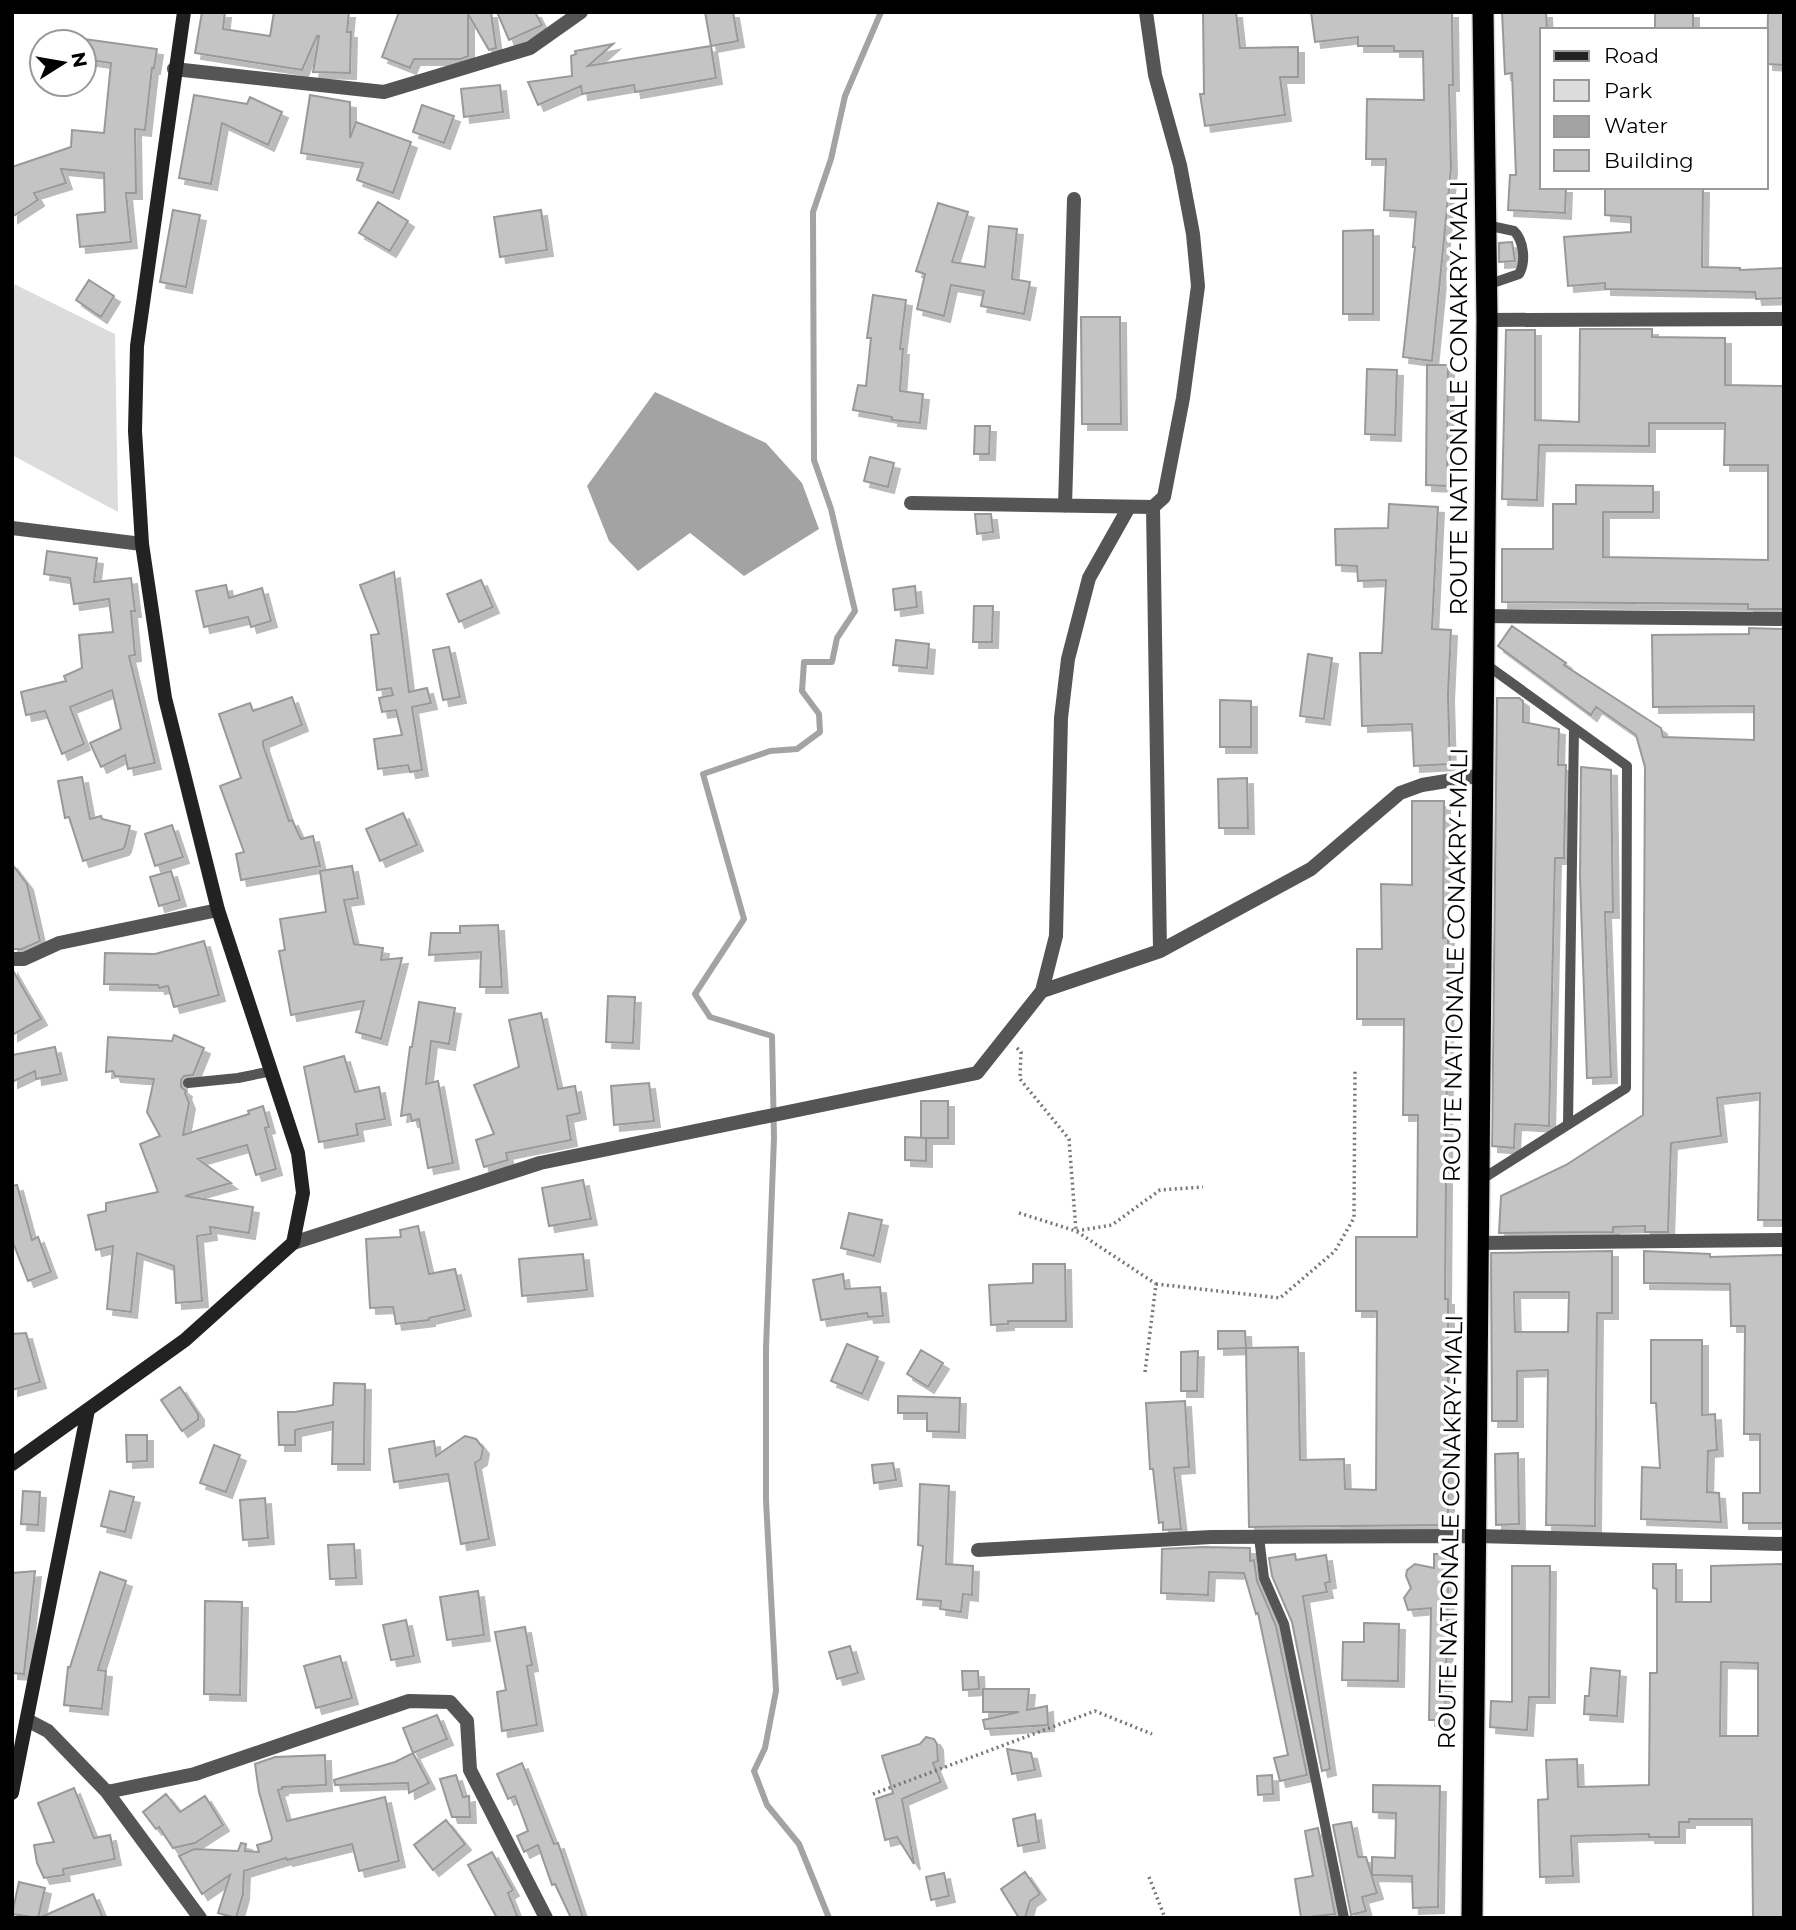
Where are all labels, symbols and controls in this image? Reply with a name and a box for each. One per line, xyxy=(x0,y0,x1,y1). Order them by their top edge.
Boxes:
north arrow xyxy=(28,28,98,98)
legend xyxy=(1540,28,1768,189)
text: Road xyxy=(1604,43,1659,68)
text: N xyxy=(66,50,92,70)
text: Park xyxy=(1604,78,1652,103)
text: Water xyxy=(1604,113,1668,138)
text: Building xyxy=(1604,148,1694,173)
street label: ROUTE NATIONALE CONAKRY-MALI xyxy=(1444,181,1473,615)
street label: ROUTE NATIONALE CONAKRY-MALI xyxy=(1437,747,1473,1183)
street label: ROUTE NATIONALE CONAKRY-MALI xyxy=(1432,1314,1468,1750)

